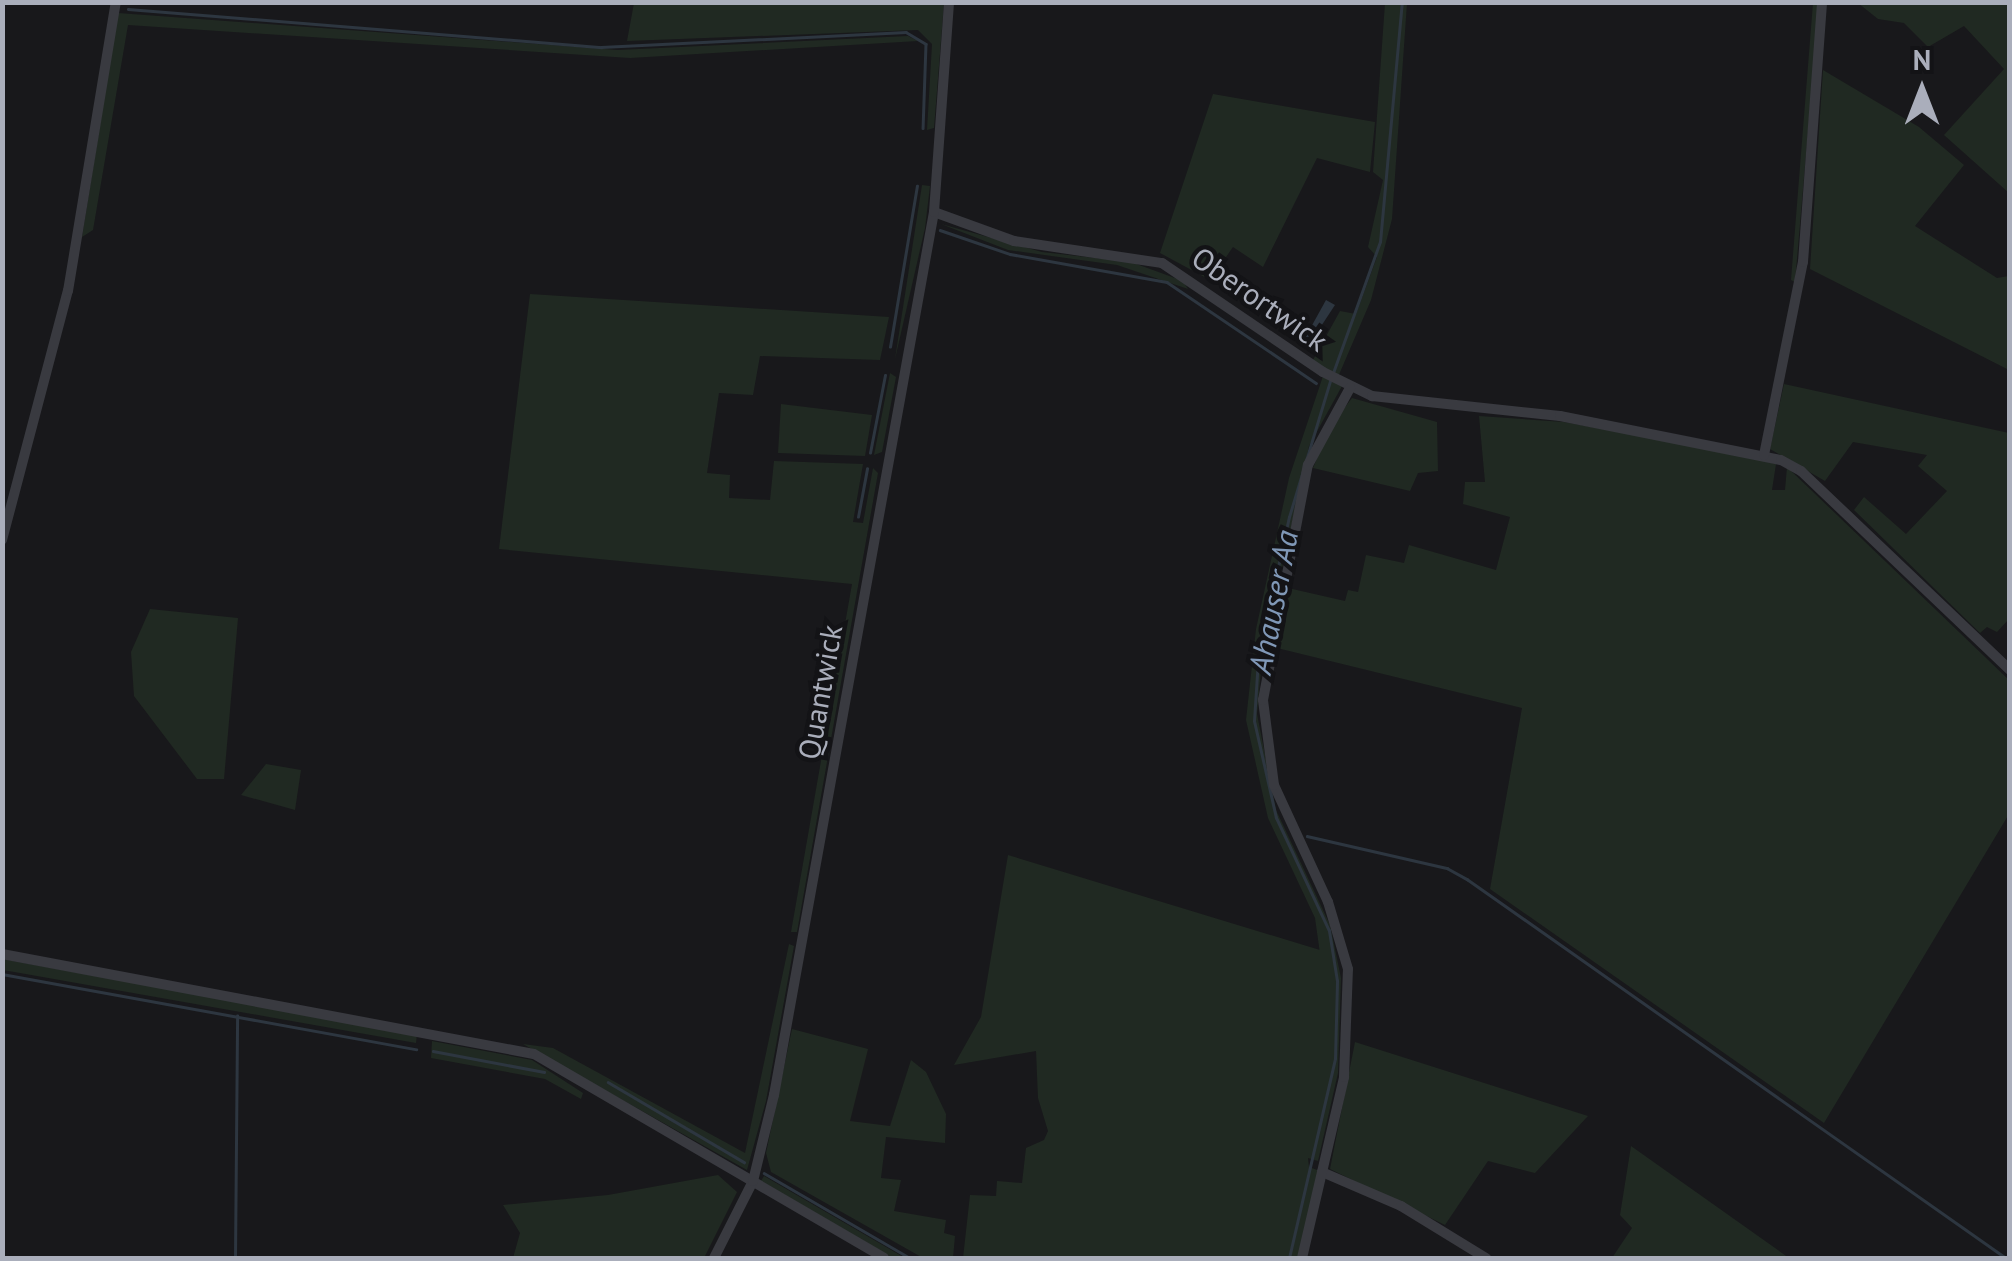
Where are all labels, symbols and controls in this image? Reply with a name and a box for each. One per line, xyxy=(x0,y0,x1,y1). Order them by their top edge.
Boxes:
north arrow xyxy=(1872,40,1972,140)
text: N xyxy=(1913,41,1931,78)
street label: Oberortwick xyxy=(1185,239,1335,359)
water label: Ahauser Aa xyxy=(1240,526,1306,678)
street label: Quantwick xyxy=(790,622,850,762)

